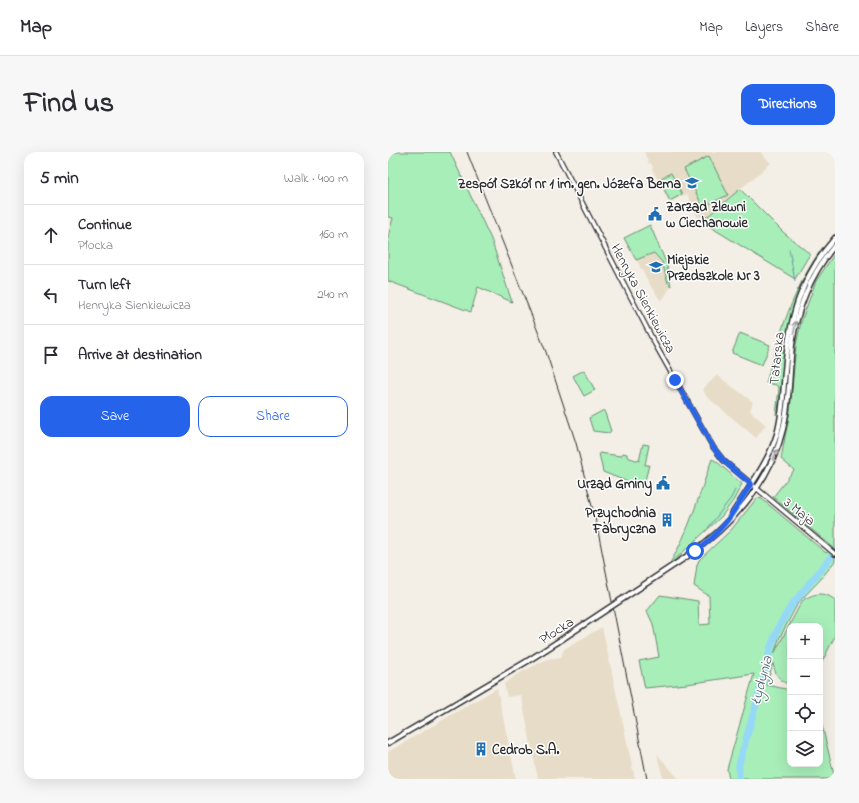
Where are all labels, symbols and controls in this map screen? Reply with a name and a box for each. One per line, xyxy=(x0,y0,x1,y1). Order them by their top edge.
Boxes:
text: Map xyxy=(20,14,52,41)
text: Map xyxy=(699,17,723,38)
text: Layers xyxy=(745,17,783,38)
text: Share xyxy=(805,17,839,38)
text: Find us xyxy=(24,84,114,125)
button: Directions xyxy=(741,84,835,125)
text: 5 min xyxy=(40,166,79,191)
text: Walk · 400 m xyxy=(284,169,348,188)
place label: Zespół Szkół nr 1 im. gen. Józefa Bema xyxy=(458,174,681,197)
school or university icon: Zespół Szkół nr 1 im. gen. Józefa Bema xyxy=(684,175,700,191)
place label: Zarząd Zlewni w Ciechanowie xyxy=(666,197,748,234)
public building icon: Zarząd Zlewni w Ciechanowie xyxy=(647,206,663,222)
text: Continue xyxy=(78,214,132,236)
icon: ahead xyxy=(40,224,62,246)
text: 160 m xyxy=(319,225,348,244)
text: Płocka xyxy=(78,236,113,255)
street label: Henryka Sienkiewicza xyxy=(604,240,680,358)
place label: Miejskie Przedszkole Nr 3 xyxy=(667,250,760,287)
school or university icon: Miejskie Przedszkole Nr 3 xyxy=(648,259,664,275)
text: Turn left xyxy=(78,274,131,296)
icon: left xyxy=(40,284,62,306)
text: 240 m xyxy=(317,285,348,304)
text: Henryka Sienkiewicza xyxy=(78,296,191,315)
one-way arrow xyxy=(792,321,800,334)
street label: Tatarska xyxy=(764,331,791,386)
icon: arrive xyxy=(40,344,62,366)
text: Arrive at destination xyxy=(78,344,202,366)
route end xyxy=(666,371,684,389)
button: Save xyxy=(40,396,190,437)
button: Share xyxy=(198,396,348,437)
one-way arrow xyxy=(772,449,779,461)
place label: Urząd Gminy xyxy=(577,474,652,497)
public building icon: Urząd Gminy xyxy=(655,475,671,491)
street label: 3 Maja xyxy=(779,493,820,532)
place label: Przychodnia Fabryczna xyxy=(585,503,656,542)
building icon: Przychodnia Fabryczna xyxy=(659,512,675,528)
route start xyxy=(686,542,704,560)
street label: Płocka xyxy=(535,612,578,650)
map controls xyxy=(787,623,823,767)
button: + xyxy=(787,623,823,659)
water label: Łydynia xyxy=(745,653,780,707)
button: − xyxy=(787,659,823,695)
button: locate xyxy=(787,695,823,731)
button: layers xyxy=(787,731,823,767)
place label: Cedrob S.A. xyxy=(492,740,559,761)
building icon: Cedrob S.A. xyxy=(473,741,489,757)

